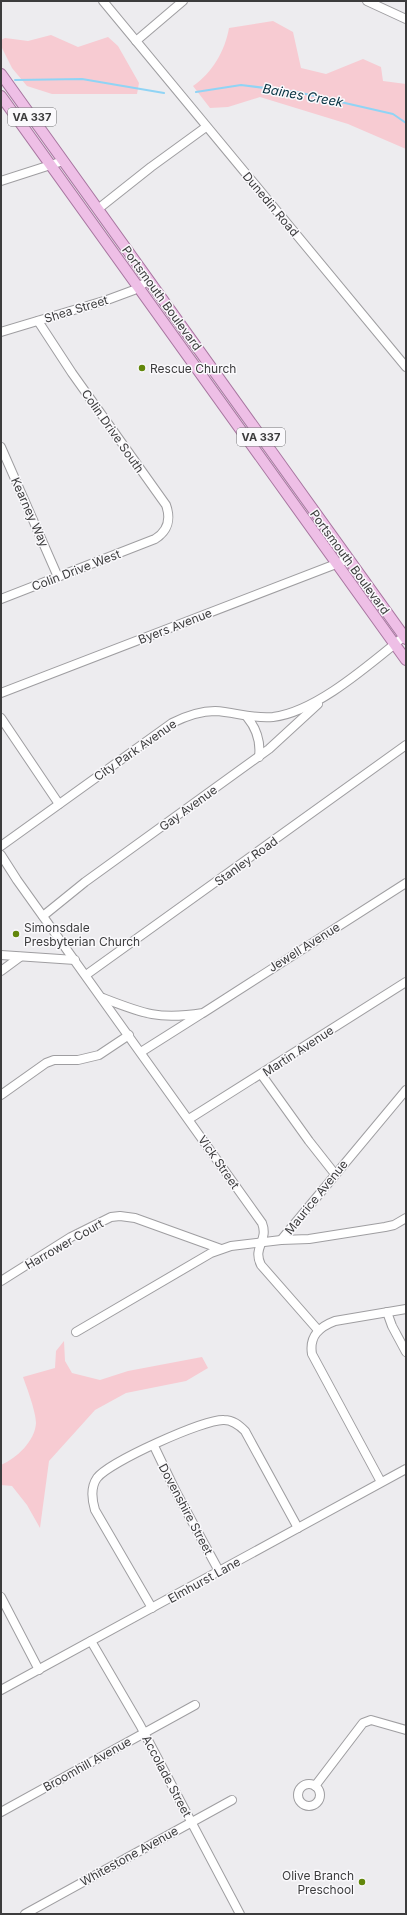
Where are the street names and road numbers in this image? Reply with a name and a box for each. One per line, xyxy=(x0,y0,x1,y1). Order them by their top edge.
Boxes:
road number: VA 337 xyxy=(8,108,56,126)
street label: Dunedin Road xyxy=(240,169,302,239)
street label: Portsmouth Boulevard xyxy=(119,243,205,353)
street label: Shea Street xyxy=(42,292,110,326)
street label: Colin Drive South xyxy=(79,386,147,476)
road number: VA 337 xyxy=(237,428,285,446)
street label: Kearney Way xyxy=(8,475,52,549)
street label: Portsmouth Boulevard xyxy=(307,507,393,617)
street label: Colin Drive West xyxy=(29,546,123,594)
street label: Byers Avenue xyxy=(136,605,214,647)
street label: City Park Avenue xyxy=(91,716,179,784)
street label: Gay Avenue xyxy=(156,782,220,834)
street label: Stanley Road xyxy=(212,833,280,889)
street label: Jewell Avenue xyxy=(265,919,343,975)
street label: Martin Avenue xyxy=(260,1022,336,1080)
street label: Vick Street xyxy=(195,1132,243,1192)
street label: Maurice Avenue xyxy=(281,1157,351,1237)
street label: Harrower Court xyxy=(22,1216,106,1272)
street label: Dovenshire Street xyxy=(156,1461,216,1557)
street label: Elmhurst Lane xyxy=(165,1554,243,1606)
street label: Accolade Street xyxy=(139,1733,195,1819)
street label: Broomhill Avenue xyxy=(40,1734,134,1794)
street label: Whitestone Avenue xyxy=(77,1823,181,1889)

